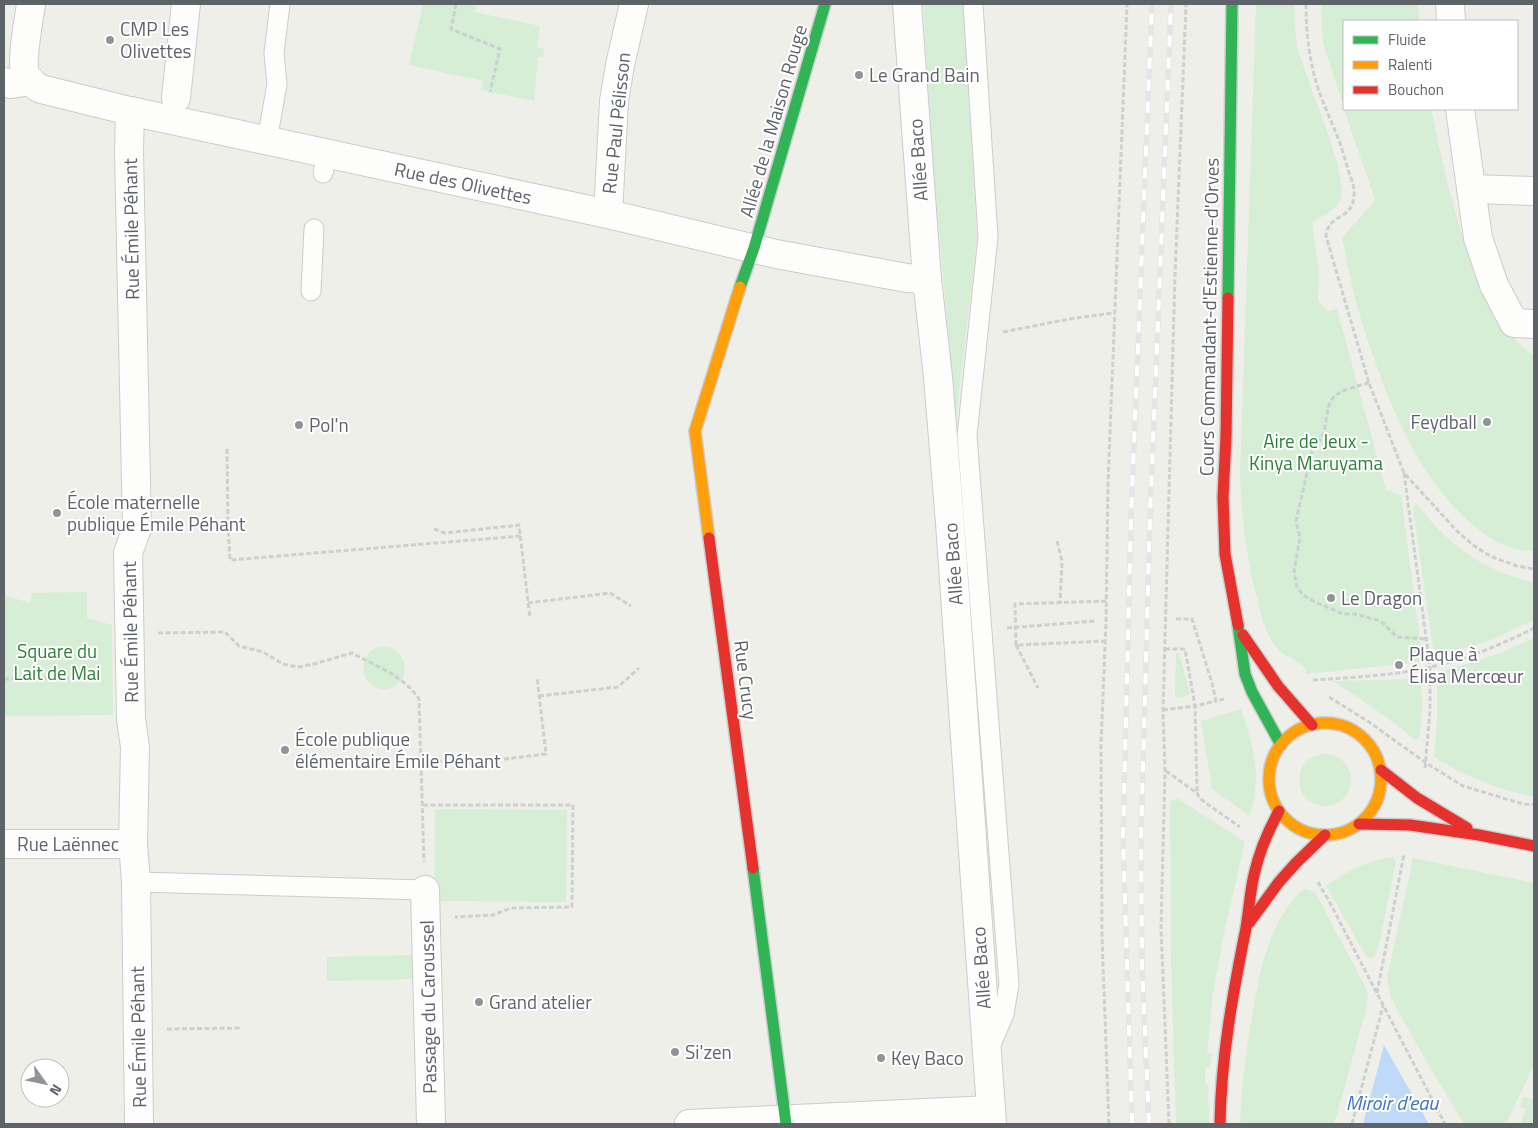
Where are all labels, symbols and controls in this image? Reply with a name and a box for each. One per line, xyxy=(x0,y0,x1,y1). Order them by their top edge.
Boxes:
place label: CMP Les Olivettes xyxy=(120,14,192,65)
legend xyxy=(1343,20,1518,110)
street label: Allée de la Maison Rouge xyxy=(731,21,814,221)
text: Fluide xyxy=(1388,28,1426,51)
marker: CMP Les Olivettes xyxy=(104,34,116,46)
street label: Rue Paul Pélisson xyxy=(594,51,637,195)
text: Ralenti xyxy=(1388,53,1432,76)
place label: Le Grand Bain xyxy=(869,60,980,89)
marker: Le Grand Bain xyxy=(853,69,865,81)
text: Bouchon xyxy=(1388,78,1444,101)
street label: Allée Baco xyxy=(900,118,935,202)
street label: Rue des Olivettes xyxy=(392,154,535,211)
street label: Cours Commandant-d'Estienne-d'Orves xyxy=(1191,157,1226,476)
street label: Rue Émile Péhant xyxy=(115,158,146,300)
place label: Feydball xyxy=(1411,407,1477,436)
place label: Pol'n xyxy=(309,410,349,439)
marker: Feydball xyxy=(1481,416,1493,428)
marker: Pol'n xyxy=(293,419,305,431)
park label: Aire de Jeux - Kinya Maruyama xyxy=(1249,426,1383,477)
place label: École maternelle publique Émile Péhant xyxy=(67,487,246,538)
marker: École maternelle publique Émile Péhant xyxy=(51,507,63,519)
street label: Allée Baco xyxy=(935,522,970,606)
street label: Rue Émile Péhant xyxy=(114,561,145,703)
place label: Le Dragon xyxy=(1341,583,1422,612)
marker: Le Dragon xyxy=(1325,592,1337,604)
park label: Square du Lait de Mai xyxy=(13,636,101,687)
street label: Rue Crucy xyxy=(727,639,766,721)
place label: Plaque à Élisa Mercœur xyxy=(1409,639,1524,690)
marker: Plaque à Élisa Mercœur xyxy=(1393,659,1405,671)
place label: École publique élémentaire Émile Péhant xyxy=(295,724,501,775)
marker: École publique élémentaire Émile Péhant xyxy=(279,744,291,756)
street label: Rue Laënnec xyxy=(17,829,119,858)
street label: Passage du Caroussel xyxy=(411,920,444,1094)
street label: Allée Baco xyxy=(963,926,998,1010)
street label: Rue Émile Péhant xyxy=(122,966,153,1108)
place label: Grand atelier xyxy=(489,987,592,1016)
marker: Grand atelier xyxy=(473,996,485,1008)
place label: Si'zen xyxy=(685,1037,732,1066)
place label: Key Baco xyxy=(891,1043,964,1072)
marker: Si'zen xyxy=(669,1046,681,1058)
marker: Key Baco xyxy=(875,1052,887,1064)
north arrow xyxy=(20,1058,70,1108)
text: N xyxy=(45,1081,68,1100)
water label: Miroir d'eau xyxy=(1346,1087,1439,1118)

